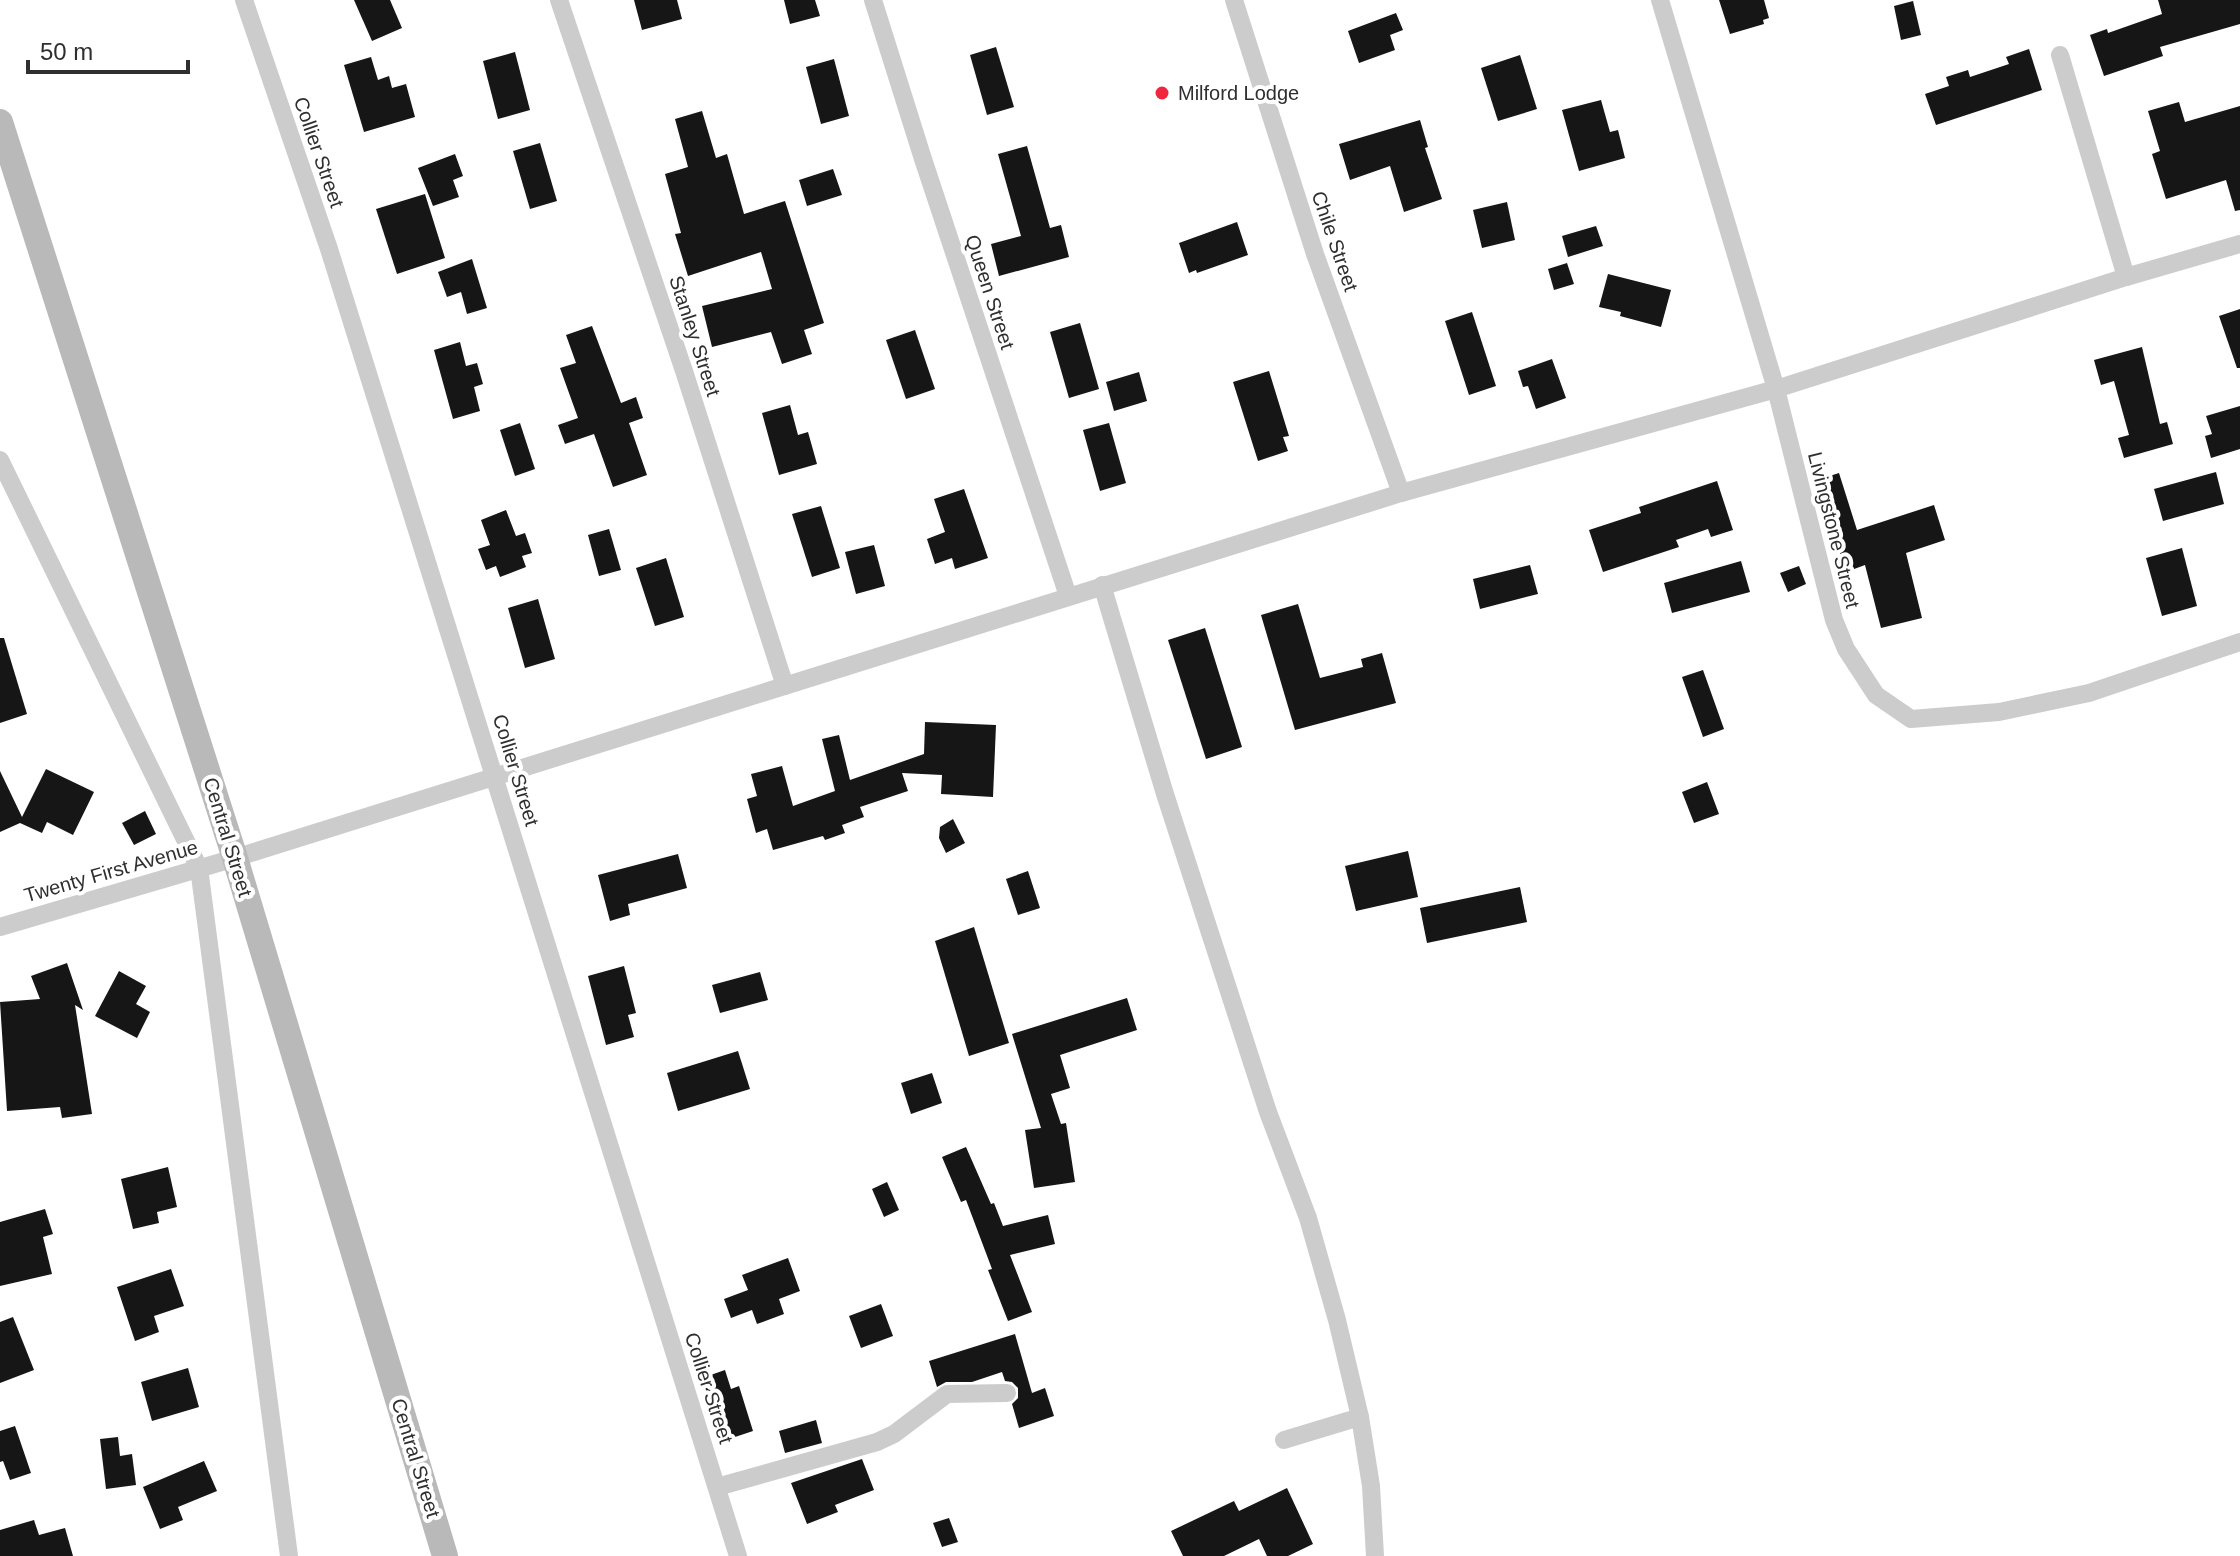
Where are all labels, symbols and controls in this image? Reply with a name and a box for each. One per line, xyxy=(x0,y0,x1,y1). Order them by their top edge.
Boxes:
scale bar xyxy=(28,24,188,74)
text: 50 m xyxy=(40,38,93,65)
place label: Milford Lodge xyxy=(1178,82,1299,104)
marker: Milford Lodge xyxy=(1153,84,1171,102)
street label: Collier Street xyxy=(290,94,348,211)
street label: Chile Street xyxy=(1308,188,1363,294)
street label: Queen Street xyxy=(961,232,1019,352)
street label: Stanley Street xyxy=(665,273,725,400)
street label: Livingstone Street xyxy=(1804,450,1864,611)
street label: Collier Street xyxy=(489,712,544,829)
street label: Central Street xyxy=(199,775,257,900)
street label: Twenty First Avenue xyxy=(22,836,200,906)
street label: Collier Street xyxy=(681,1330,737,1447)
street label: Central Street xyxy=(387,1396,445,1521)

